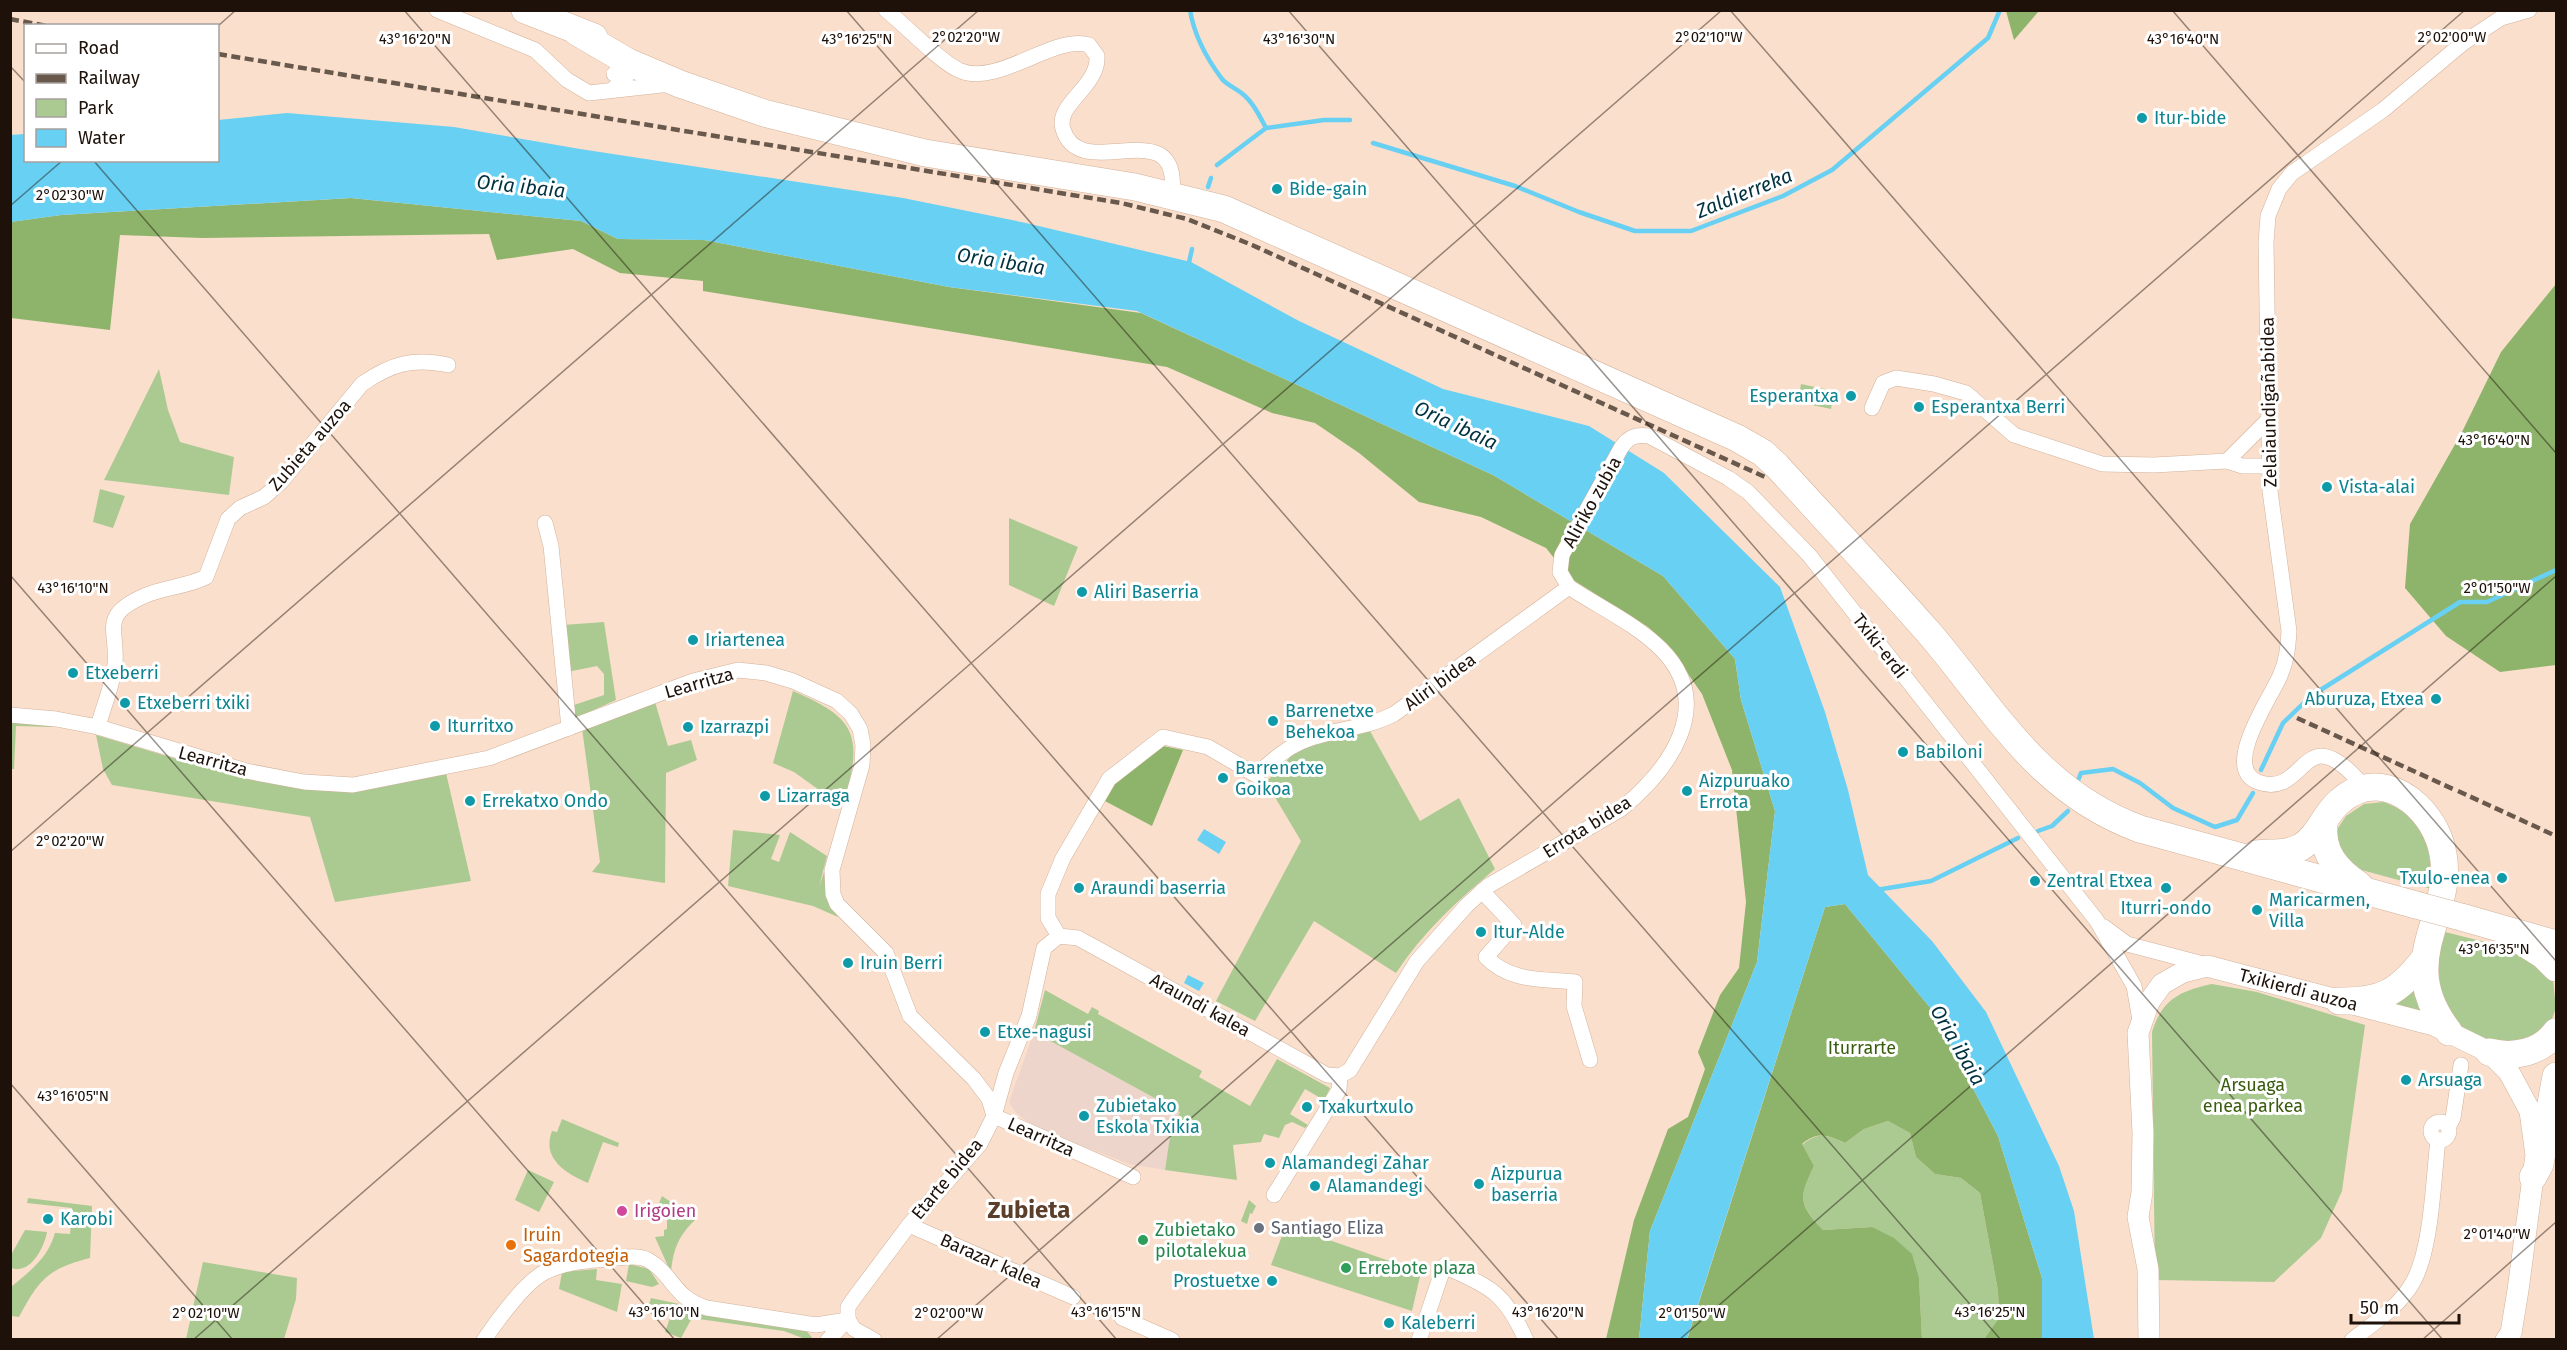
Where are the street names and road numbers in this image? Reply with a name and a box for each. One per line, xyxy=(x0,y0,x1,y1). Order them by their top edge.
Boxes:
street label: Zelaiaundigañabidea xyxy=(2257,317,2281,487)
street label: Zubieta auzoa xyxy=(264,395,356,495)
street label: Aliriko zubia xyxy=(1558,453,1626,551)
street label: Txiki-erdi xyxy=(1848,609,1912,683)
street label: Aliri bidea xyxy=(1400,649,1480,715)
street label: Learritza xyxy=(662,663,736,703)
street label: Learritza xyxy=(176,741,250,781)
street label: Errota bidea xyxy=(1539,791,1635,863)
street label: Txikierdi auzoa xyxy=(2237,964,2360,1016)
street label: Araundi kalea xyxy=(1146,968,1254,1042)
street label: Learritza xyxy=(1004,1113,1078,1161)
street label: Etarte bidea xyxy=(907,1134,987,1224)
street label: Barazar kalea xyxy=(937,1229,1045,1293)

